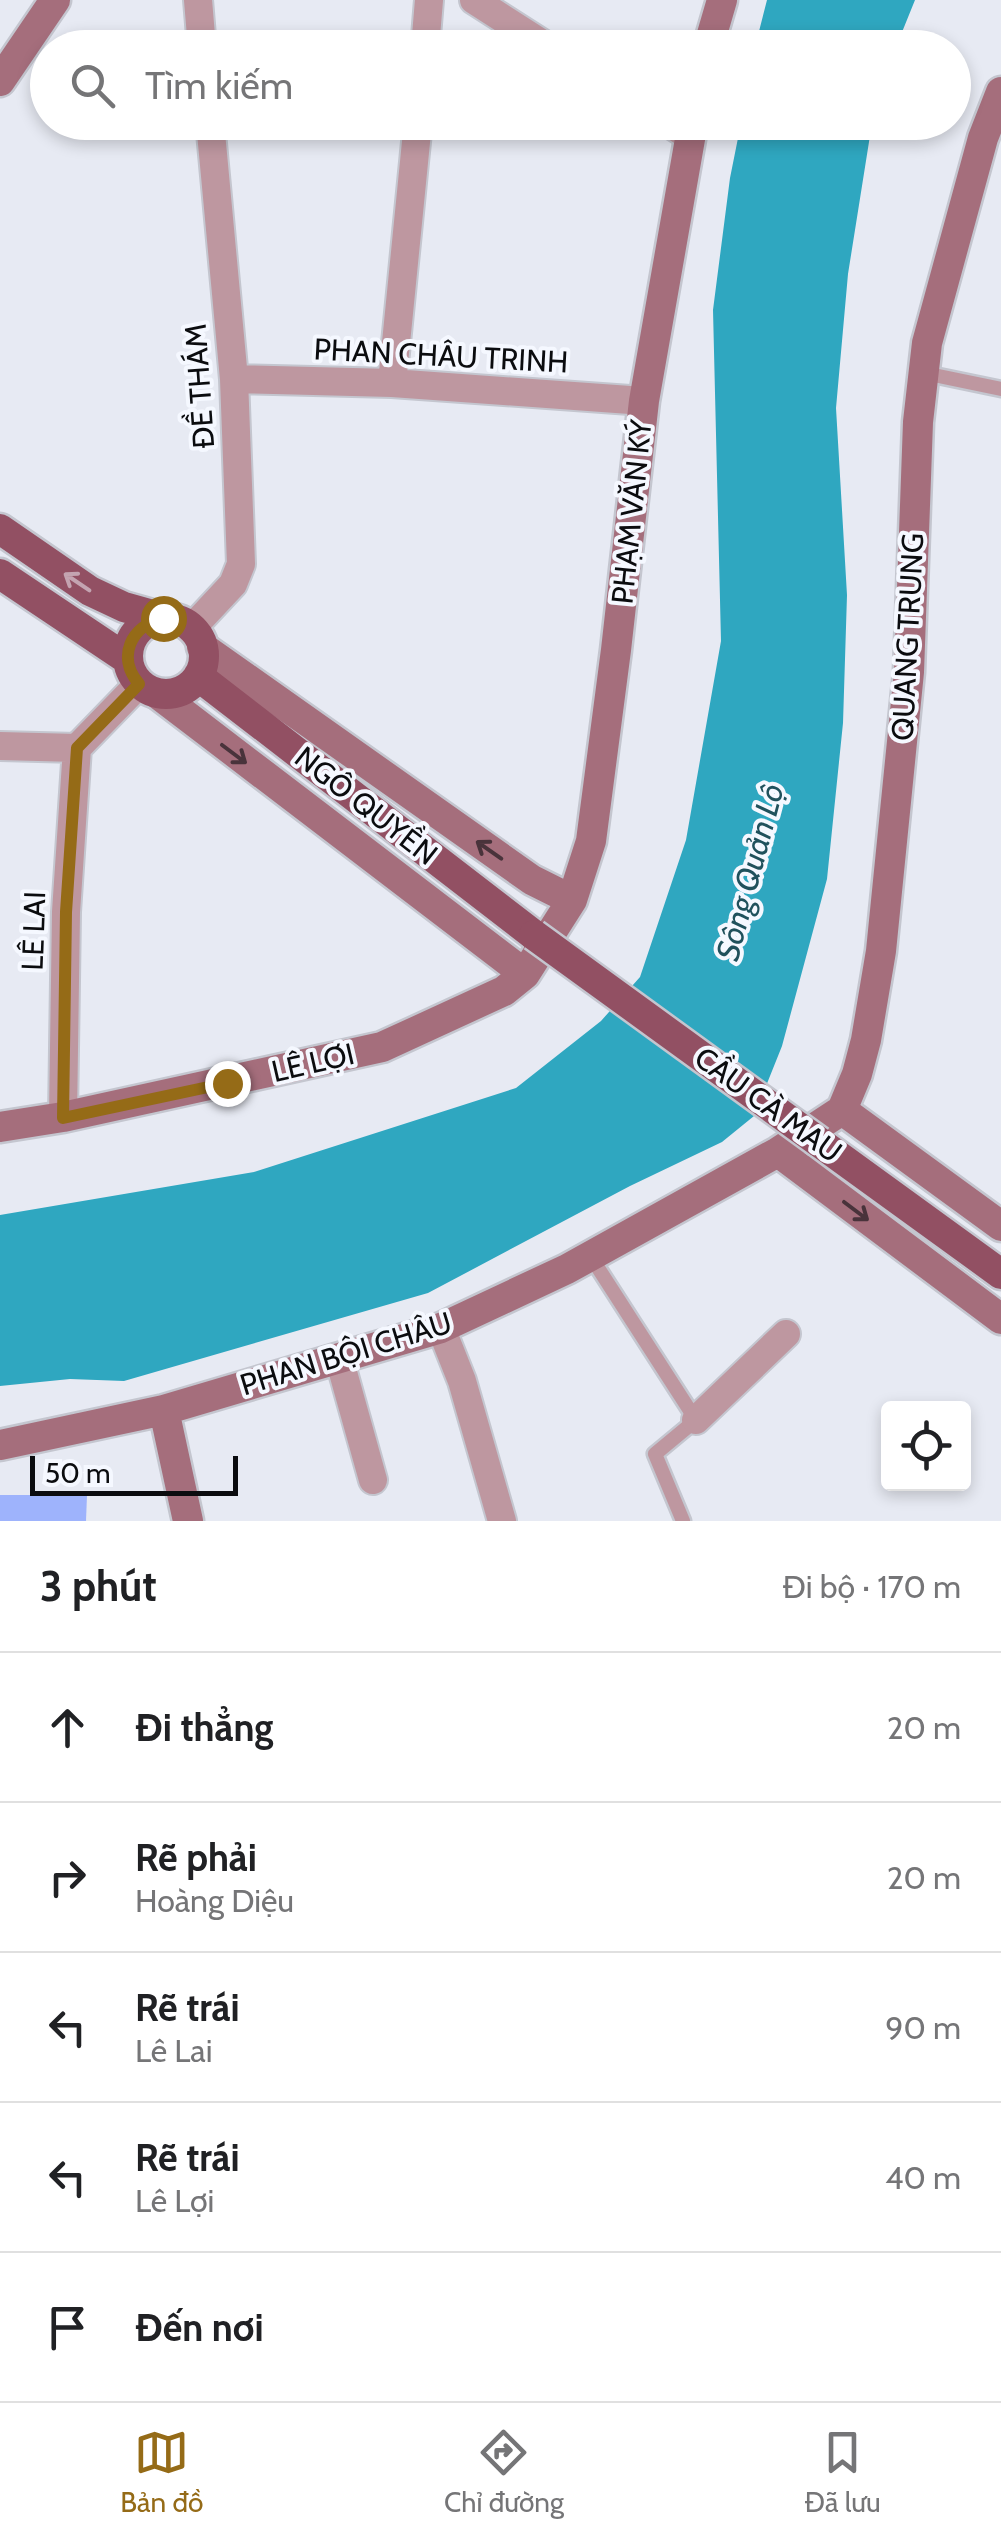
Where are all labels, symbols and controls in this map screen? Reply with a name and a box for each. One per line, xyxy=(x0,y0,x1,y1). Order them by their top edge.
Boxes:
search box xyxy=(30,30,971,140)
icon: search xyxy=(65,58,120,113)
text: Tìm kiếm xyxy=(145,62,293,109)
street label: ĐỀ THÁM xyxy=(175,322,222,450)
street label: PHAN CHÂU TRINH xyxy=(313,330,569,381)
street label: PHẠM VĂN KÝ xyxy=(603,417,660,606)
street label: QUANG TRUNG xyxy=(884,532,931,742)
one-way arrow xyxy=(64,572,92,593)
route start xyxy=(141,596,187,642)
street label: NGÔ QUYỀN xyxy=(288,737,446,873)
one-way arrow xyxy=(220,744,247,765)
water label: Sông Quản Lộ xyxy=(707,779,792,964)
one-way arrow xyxy=(476,840,504,861)
street label: LÊ LAI xyxy=(14,891,53,971)
street label: LÊ LỢI xyxy=(268,1035,358,1090)
street label: CẦU CÀ MAU xyxy=(688,1037,850,1170)
route end xyxy=(205,1061,251,1107)
one-way arrow xyxy=(842,1200,869,1221)
street label: PHAN BỘI CHÂU xyxy=(235,1304,456,1403)
map controls xyxy=(881,1401,971,1491)
button: locate xyxy=(881,1401,971,1491)
scale bar xyxy=(30,1451,238,1496)
text: 50 m xyxy=(45,1456,111,1490)
text: 3 phút xyxy=(40,1560,157,1612)
text: Đi bộ · 170 m xyxy=(782,1567,961,1606)
icon: ahead xyxy=(40,1700,95,1755)
text: Đi thẳng xyxy=(135,1704,273,1751)
text: 20 m xyxy=(887,1708,961,1747)
text: Rẽ phải xyxy=(135,1834,257,1881)
icon: right xyxy=(40,1850,95,1905)
text: 20 m xyxy=(887,1858,961,1897)
text: Hoàng Diệu xyxy=(135,1881,294,1920)
text: Rẽ trái xyxy=(135,1984,240,2031)
icon: left xyxy=(40,2000,95,2055)
text: 90 m xyxy=(885,2008,961,2047)
text: Lê Lai xyxy=(135,2031,212,2070)
text: Rẽ trái xyxy=(135,2134,240,2181)
icon: left xyxy=(40,2150,95,2205)
text: 40 m xyxy=(885,2158,961,2197)
text: Lê Lợi xyxy=(135,2181,214,2220)
icon: arrive xyxy=(40,2300,95,2355)
text: Đến nơi xyxy=(135,2304,264,2351)
tab: Bản đồ xyxy=(120,2425,203,2519)
tab: Chỉ đường xyxy=(444,2425,564,2519)
tab: Đã lưu xyxy=(805,2425,881,2519)

